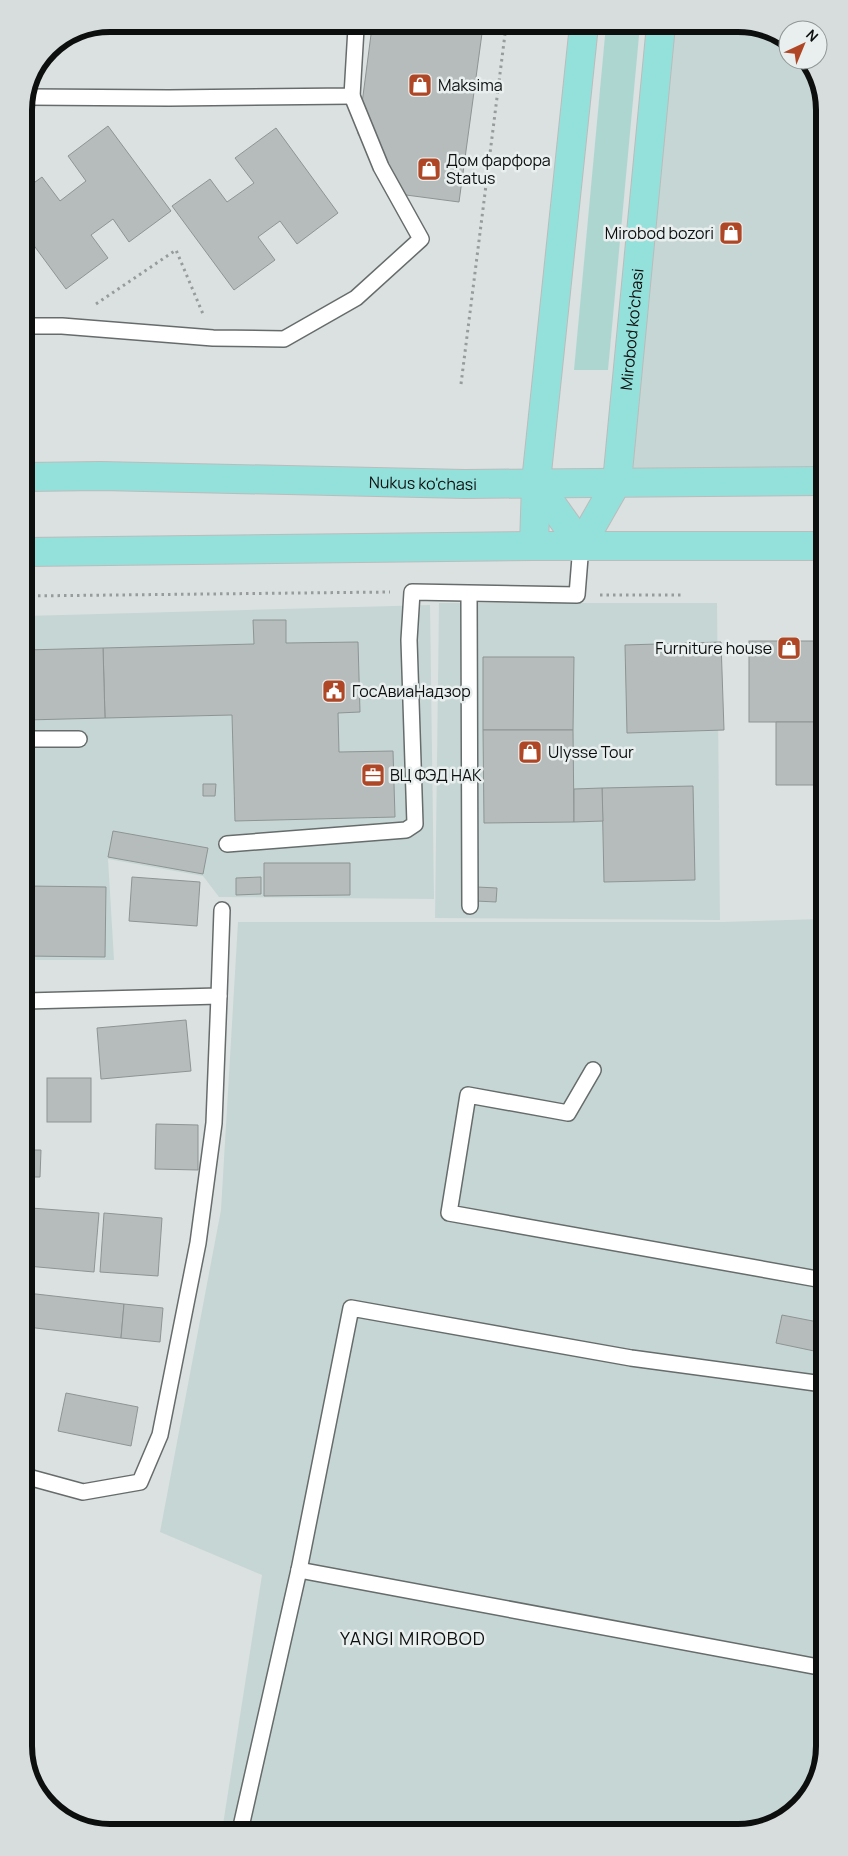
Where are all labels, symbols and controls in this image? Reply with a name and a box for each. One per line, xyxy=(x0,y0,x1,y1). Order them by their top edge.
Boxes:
north arrow xyxy=(778,20,828,70)
text: N xyxy=(802,25,823,46)
shop icon: Maksima xyxy=(407,72,433,98)
place label: Maksima xyxy=(438,74,503,96)
place label: Дом фарфора Status xyxy=(446,149,551,189)
shop icon: Дом фарфора Status xyxy=(416,156,442,182)
shop icon: Mirobod bozori xyxy=(718,220,744,246)
place label: Mirobod bozori xyxy=(605,222,714,244)
street label: Mirobod ko'chasi xyxy=(615,267,649,391)
street label: Nukus ko'chasi xyxy=(369,471,477,495)
shop icon: Furniture house xyxy=(776,635,802,661)
place label: Furniture house xyxy=(655,637,772,659)
public building icon: ГосАвиаНадзор xyxy=(321,678,347,704)
place label: ГосАвиаНадзор xyxy=(352,680,471,702)
shop icon: Ulysse Tour xyxy=(517,739,543,765)
place label: Ulysse Tour xyxy=(548,741,634,763)
office icon: ВЦ ФЭД НАК xyxy=(360,762,386,788)
place label: ВЦ ФЭД НАК xyxy=(390,764,482,786)
district label: YANGI MIROBOD xyxy=(340,1626,486,1650)

